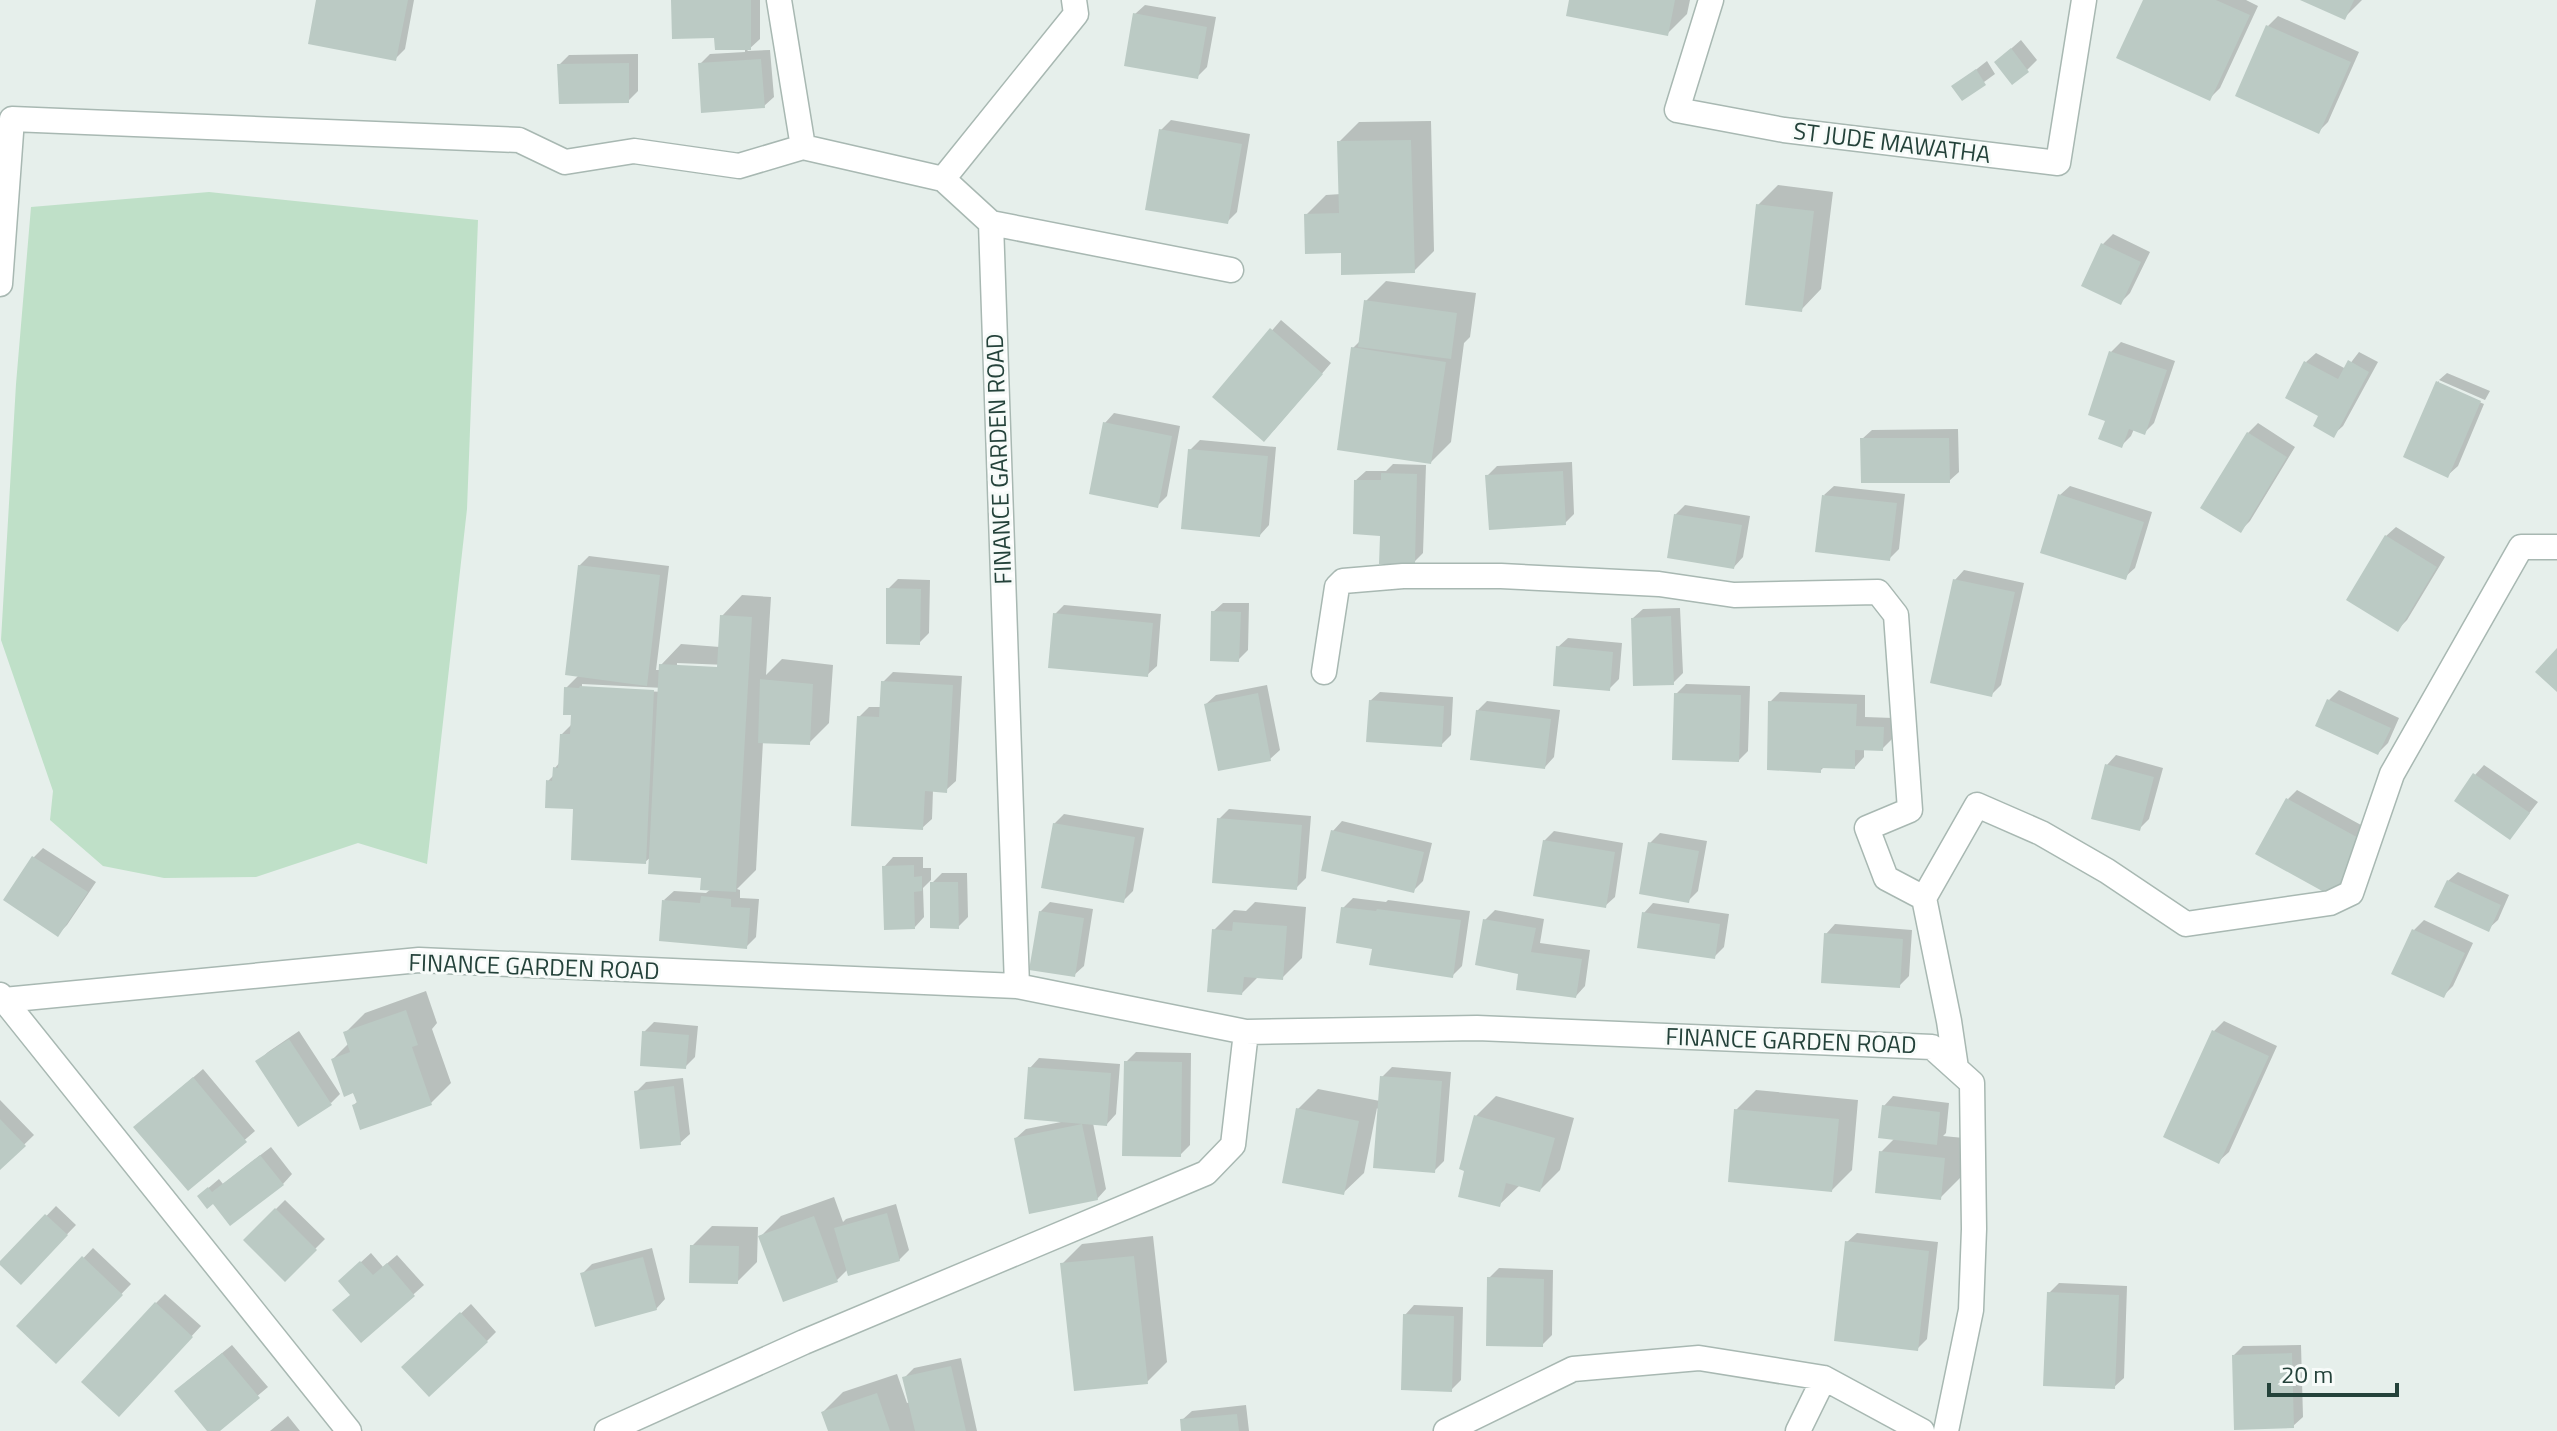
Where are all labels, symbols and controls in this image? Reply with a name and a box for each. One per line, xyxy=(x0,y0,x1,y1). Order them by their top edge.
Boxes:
street label: ST JUDE MAWATHA xyxy=(1792,112,1993,172)
street label: FINANCE GARDEN ROAD xyxy=(976,333,1020,585)
street label: FINANCE GARDEN ROAD xyxy=(408,944,660,988)
street label: FINANCE GARDEN ROAD xyxy=(1665,1018,1917,1062)
scale bar xyxy=(2269,1347,2397,1397)
text: 20 m xyxy=(2281,1356,2333,1392)

